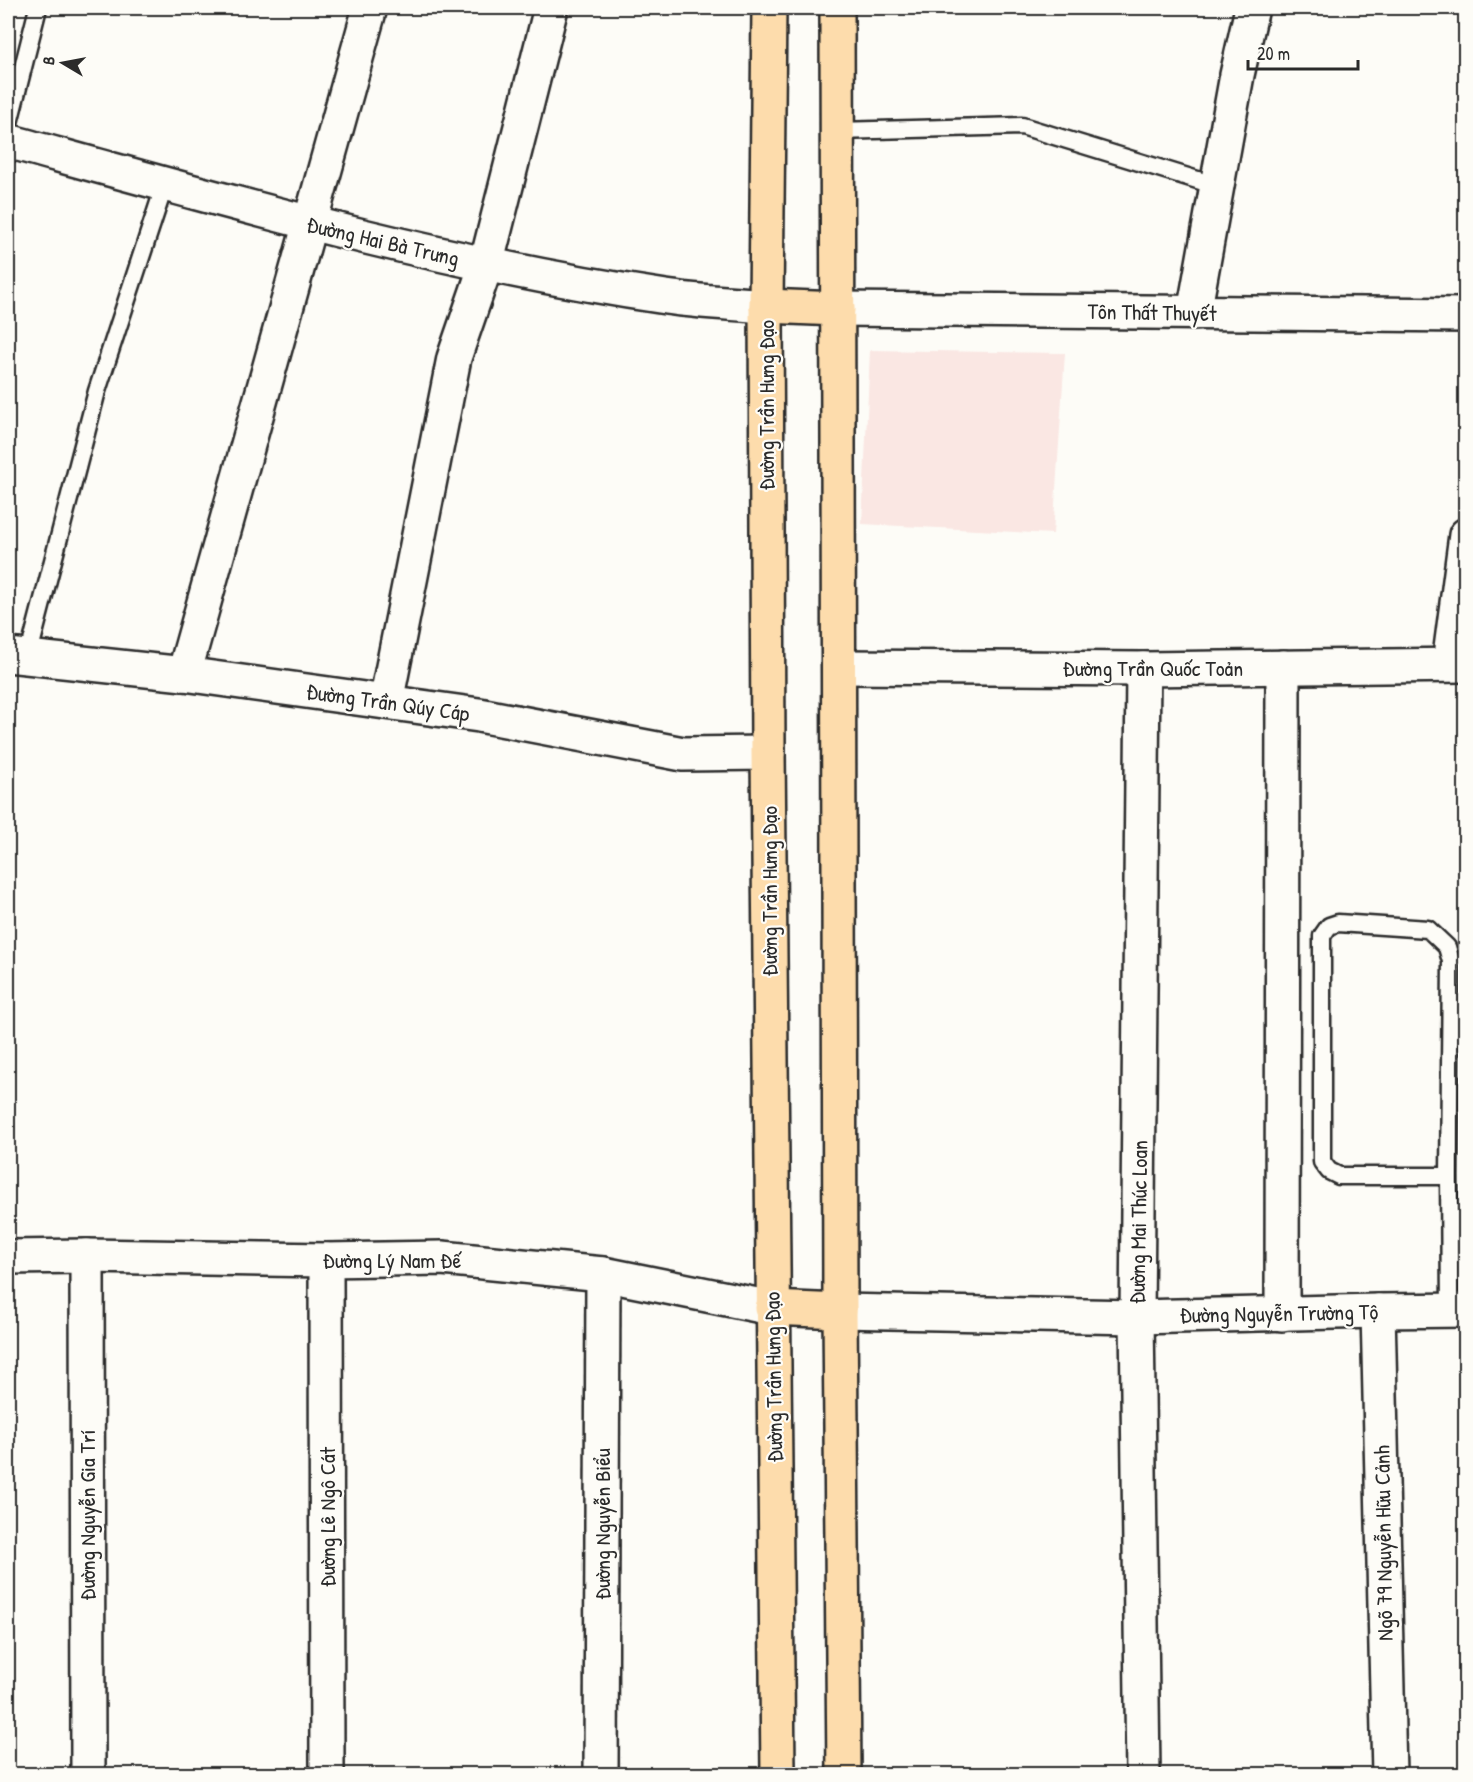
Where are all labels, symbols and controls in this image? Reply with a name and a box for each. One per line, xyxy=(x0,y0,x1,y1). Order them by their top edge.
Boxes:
north arrow xyxy=(33,33,93,93)
scale bar xyxy=(1248,33,1358,71)
text: 20 m xyxy=(1257,41,1290,66)
text: B xyxy=(37,54,60,66)
street label: Đường Hai Bà Trưng xyxy=(304,209,462,273)
street label: Tôn Thất Thuyết xyxy=(1087,296,1217,328)
street label: Đường Trần Hưng Đạo xyxy=(751,320,781,490)
street label: Đường Trần Quốc Toản xyxy=(1063,653,1243,683)
street label: Đường Trần Qúy Cáp xyxy=(304,676,472,728)
street label: Đường Trần Hưng Đạo xyxy=(754,806,784,976)
street label: Đường Mai Thúc Loan xyxy=(1122,1140,1154,1304)
street label: Đường Lý Nam Đế xyxy=(323,1245,462,1275)
street label: Đường Trần Hưng Đạo xyxy=(757,1291,789,1462)
street label: Đường Nguyễn Trường Tộ xyxy=(1180,1296,1379,1330)
street label: Đường Nguyễn Gia Trí xyxy=(72,1430,102,1600)
street label: Ngõ 79 Nguyễn Hữu Cảnh xyxy=(1366,1445,1400,1641)
street label: Đường Lê Ngô Cát xyxy=(312,1446,342,1587)
street label: Đường Nguyễn Biểu xyxy=(587,1448,617,1600)

